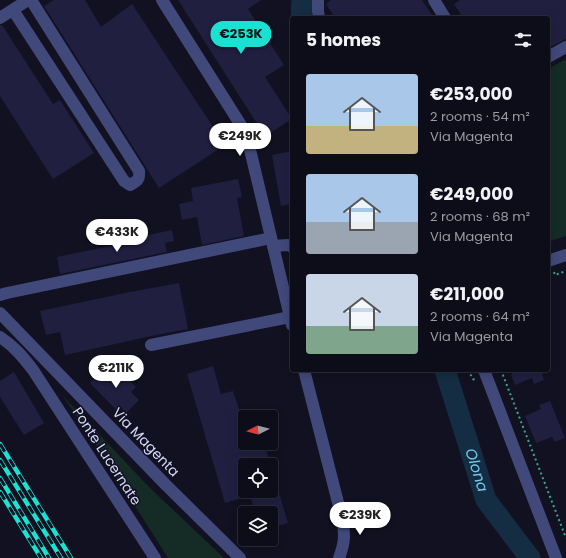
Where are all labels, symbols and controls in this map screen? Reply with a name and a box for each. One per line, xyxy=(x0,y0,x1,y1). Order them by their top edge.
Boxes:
pin: €253K xyxy=(213,21,269,55)
text: €253K xyxy=(219,24,263,43)
text: 5 homes xyxy=(306,28,381,52)
icon: filters xyxy=(512,29,534,51)
text: €253,000 xyxy=(430,82,513,106)
icon: home xyxy=(338,90,386,138)
text: 2 rooms · 54 m² xyxy=(430,107,530,126)
pin: €249K xyxy=(212,123,268,157)
text: €249K xyxy=(218,126,262,145)
text: Via Magenta xyxy=(430,127,513,146)
text: €249,000 xyxy=(430,182,513,206)
icon: home xyxy=(338,190,386,238)
text: 2 rooms · 68 m² xyxy=(430,207,530,226)
pin: €433K xyxy=(89,219,145,253)
text: €433K xyxy=(95,222,139,241)
text: Via Magenta xyxy=(430,227,513,246)
text: €211,000 xyxy=(430,282,504,306)
icon: home xyxy=(338,290,386,338)
text: 2 rooms · 64 m² xyxy=(430,307,530,326)
text: Via Magenta xyxy=(430,327,513,346)
pin: €211K xyxy=(88,355,144,389)
text: €211K xyxy=(98,358,134,377)
street label: Ponte Lucernate xyxy=(68,403,146,509)
street label: Via Magenta xyxy=(108,403,184,481)
north arrow xyxy=(238,410,278,450)
map controls xyxy=(238,410,278,546)
water label: Olona xyxy=(460,445,494,495)
button: locate xyxy=(238,458,278,498)
pin: €239K xyxy=(332,502,388,536)
text: €239K xyxy=(339,505,381,524)
button: layers xyxy=(238,506,278,546)

